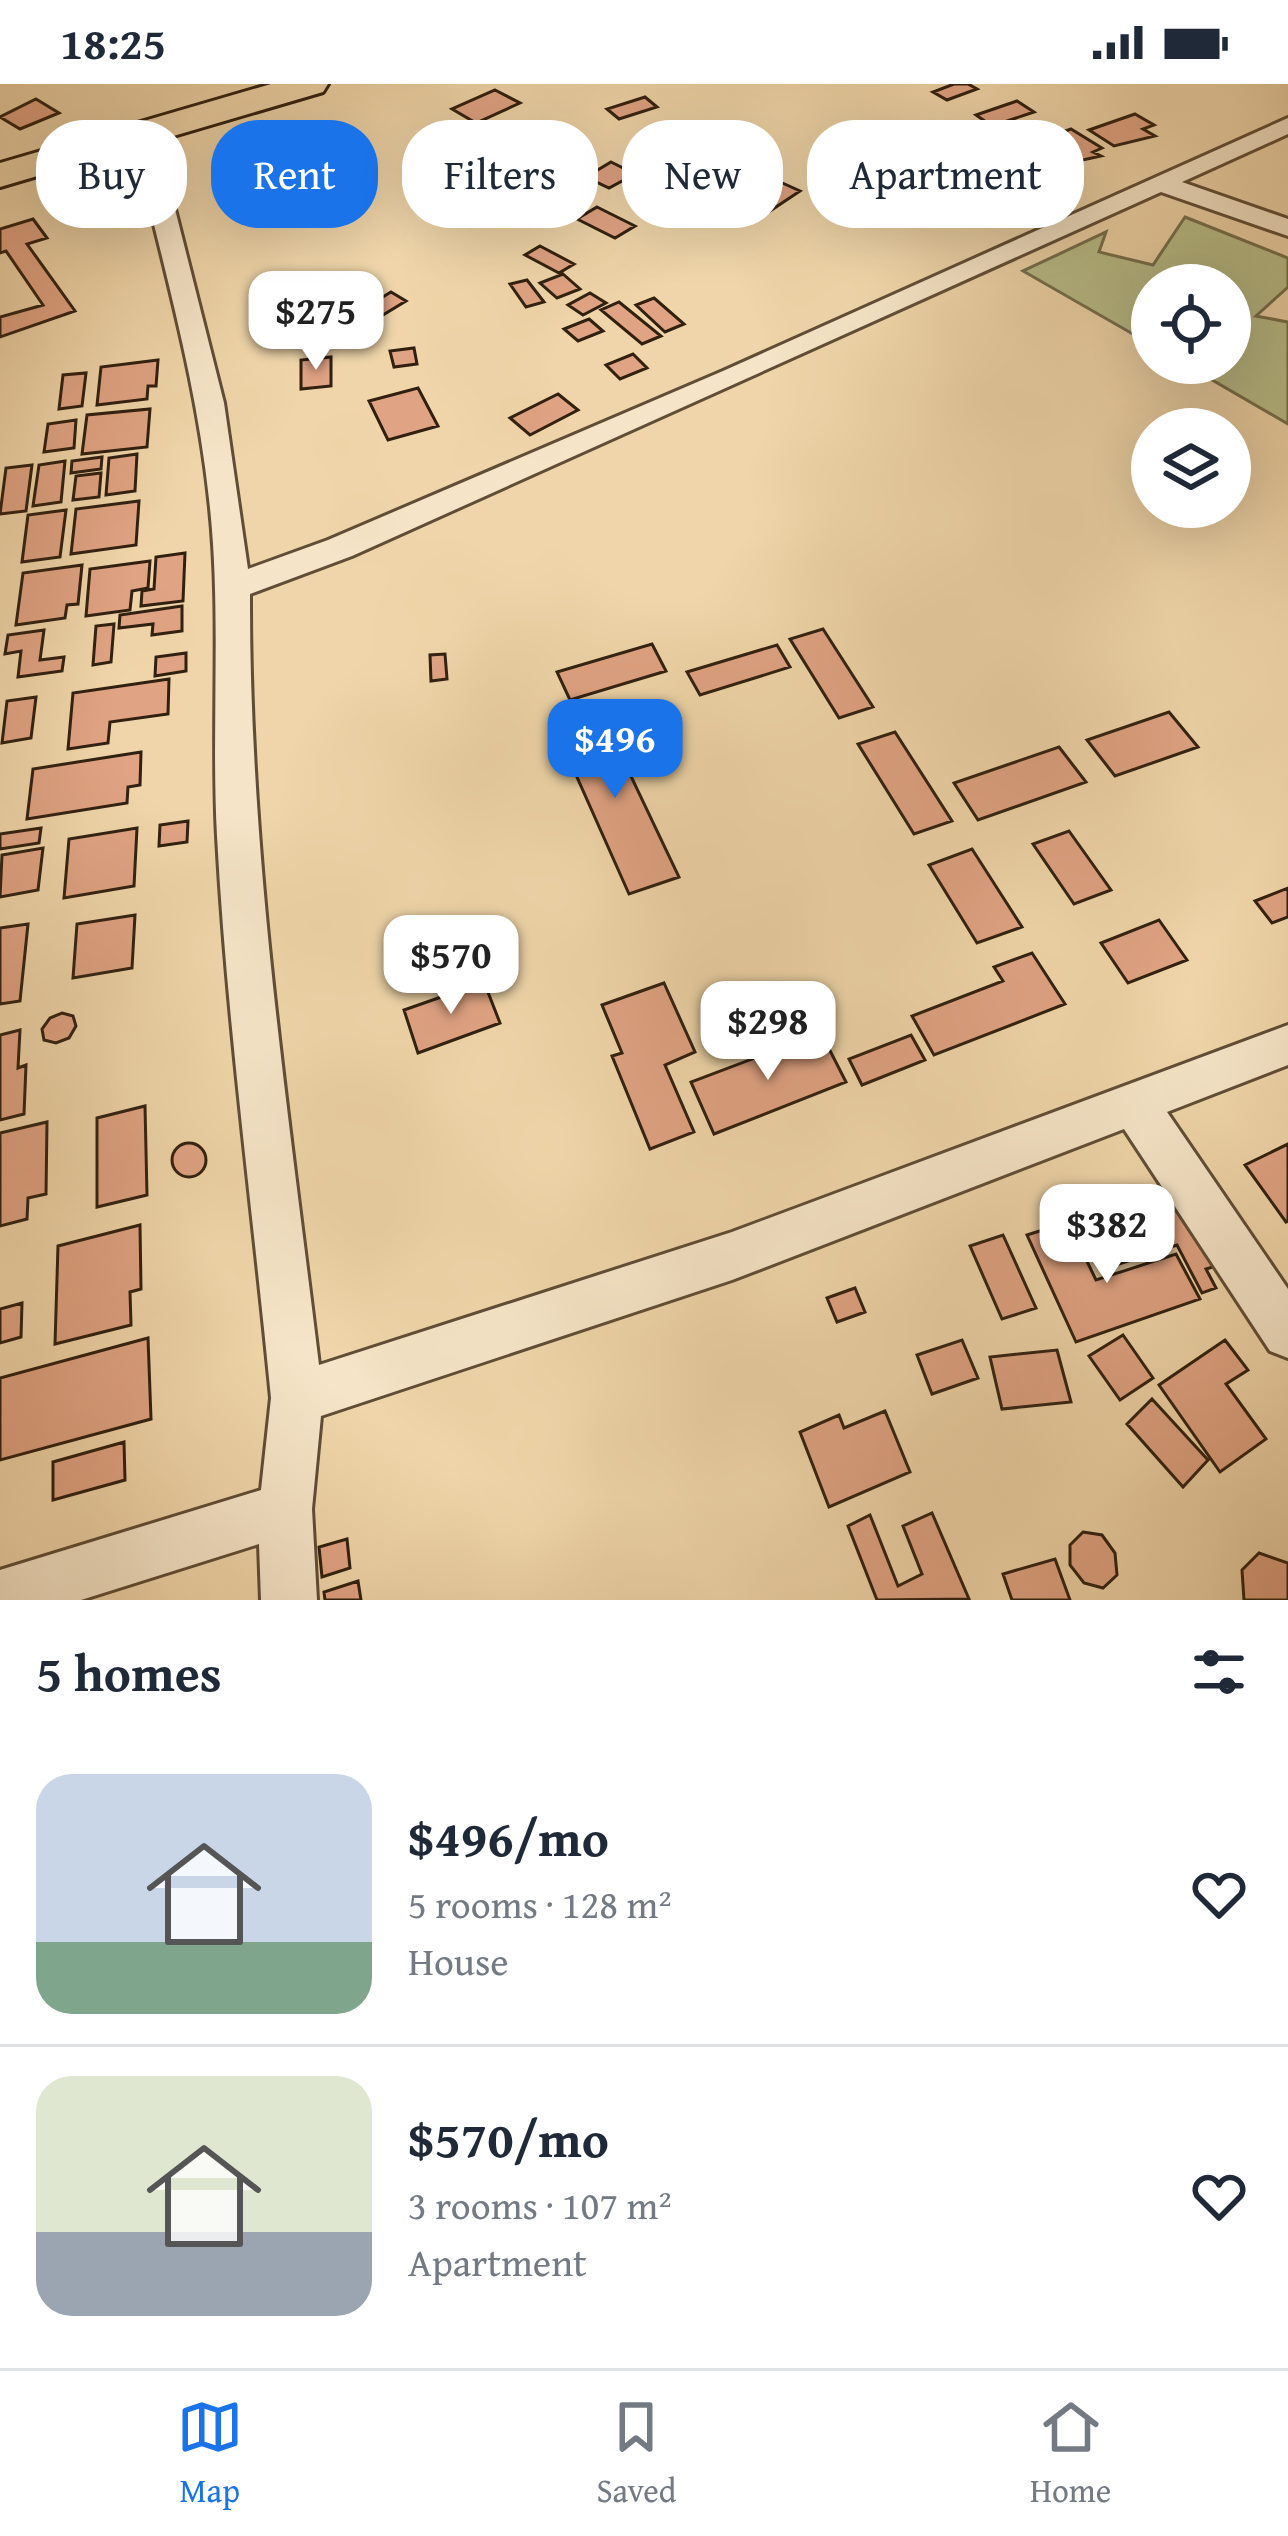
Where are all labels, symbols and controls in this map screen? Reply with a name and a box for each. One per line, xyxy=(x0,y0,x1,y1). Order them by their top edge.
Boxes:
text: 18:25 xyxy=(60,10,166,75)
chip: Buy xyxy=(36,120,187,228)
chip: Rent xyxy=(211,120,378,228)
chip: Filters xyxy=(402,120,598,228)
chip: New xyxy=(622,120,783,228)
chip: Apartment xyxy=(807,120,1084,228)
map controls xyxy=(1131,264,1251,528)
button: locate xyxy=(1131,264,1251,384)
pin: $275 xyxy=(245,271,387,373)
text: $275 xyxy=(276,281,356,338)
button: layers xyxy=(1131,408,1251,528)
pin: $496 xyxy=(544,699,686,801)
text: $496 xyxy=(575,709,655,766)
pin: $570 xyxy=(380,915,522,1017)
text: $570 xyxy=(411,925,491,982)
pin: $298 xyxy=(697,981,839,1083)
text: $298 xyxy=(728,991,808,1048)
pin: $382 xyxy=(1036,1184,1178,1286)
text: $382 xyxy=(1067,1194,1147,1251)
text: 5 homes xyxy=(36,1635,222,1710)
icon: filters xyxy=(1186,1639,1252,1705)
text: $496/mo xyxy=(408,1800,609,1875)
icon: home xyxy=(132,1822,276,1966)
icon: heart xyxy=(1186,1861,1252,1927)
text: 5 rooms · 128 m² xyxy=(408,1875,672,1932)
text: House xyxy=(408,1932,509,1989)
text: $570/mo xyxy=(408,2101,609,2176)
icon: home xyxy=(132,2124,276,2268)
icon: heart xyxy=(1186,2163,1252,2229)
text: 3 rooms · 107 m² xyxy=(408,2176,672,2233)
text: Apartment xyxy=(408,2233,587,2290)
tab: Map xyxy=(177,2394,243,2514)
tab: Saved xyxy=(596,2394,676,2514)
tab: Home xyxy=(1030,2394,1111,2514)

